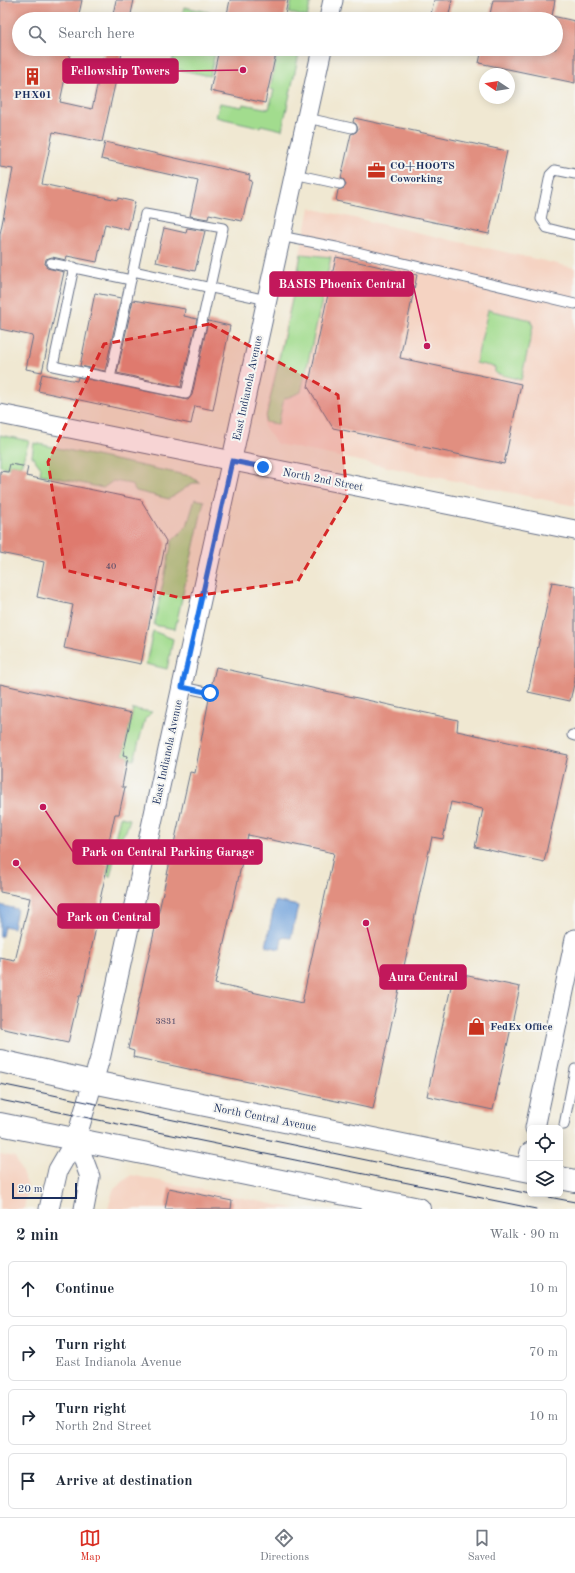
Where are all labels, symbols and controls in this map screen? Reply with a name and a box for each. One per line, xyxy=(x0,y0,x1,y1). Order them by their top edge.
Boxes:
search box xyxy=(12,12,563,56)
icon: search xyxy=(26,23,48,45)
text: Search here xyxy=(58,27,135,42)
callout: Fellowship Towers xyxy=(63,59,178,83)
building icon: PHX01 xyxy=(23,66,43,86)
text: Fellowship Towers xyxy=(70,66,170,78)
north arrow xyxy=(479,68,515,104)
place label: PHX01 xyxy=(14,90,52,101)
office icon: CO+HOOTS Coworking xyxy=(367,161,387,181)
place label: CO+HOOTS Coworking xyxy=(390,161,455,185)
callout: BASIS Phoenix Central xyxy=(270,272,413,296)
text: BASIS Phoenix Central xyxy=(278,279,406,291)
street label: East Indianola Avenue xyxy=(232,335,265,442)
route end xyxy=(254,458,272,476)
street label: North 2nd Street xyxy=(282,467,364,494)
house number: 40 xyxy=(106,562,116,571)
route start xyxy=(201,684,219,702)
street label: East Indianola Avenue xyxy=(152,699,185,806)
callout: Park on Central Parking Garage xyxy=(73,840,262,864)
text: Park on Central Parking Garage xyxy=(82,847,255,859)
callout: Park on Central xyxy=(58,904,159,928)
text: Park on Central xyxy=(67,912,152,924)
callout: Aura Central xyxy=(380,965,466,989)
text: Aura Central xyxy=(388,972,458,984)
shop icon: FedEx Office xyxy=(467,1016,487,1036)
house number: 3831 xyxy=(156,1017,176,1026)
place label: FedEx Office xyxy=(490,1022,553,1033)
street label: North Central Avenue xyxy=(212,1103,317,1134)
map controls xyxy=(527,1125,563,1197)
button: locate xyxy=(527,1125,563,1161)
button: layers xyxy=(527,1161,563,1197)
scale bar xyxy=(12,1181,77,1200)
text: 20 m xyxy=(18,1184,43,1195)
text: 2 min xyxy=(16,1227,59,1244)
text: Walk · 90 m xyxy=(490,1228,559,1241)
icon: ahead xyxy=(17,1278,39,1300)
text: Continue xyxy=(55,1282,114,1297)
text: 10 m xyxy=(529,1282,558,1295)
text: Turn right xyxy=(55,1338,126,1353)
icon: right xyxy=(17,1342,39,1364)
text: 70 m xyxy=(529,1346,558,1359)
text: East Indianola Avenue xyxy=(55,1356,181,1369)
text: Turn right xyxy=(55,1402,126,1417)
icon: right xyxy=(17,1406,39,1428)
text: 10 m xyxy=(529,1410,558,1423)
text: North 2nd Street xyxy=(55,1420,152,1433)
icon: arrive xyxy=(17,1470,39,1492)
text: Arrive at destination xyxy=(55,1474,193,1489)
tab: Map xyxy=(79,1527,101,1565)
tab: Directions xyxy=(260,1527,309,1565)
tab: Saved xyxy=(468,1527,496,1565)

